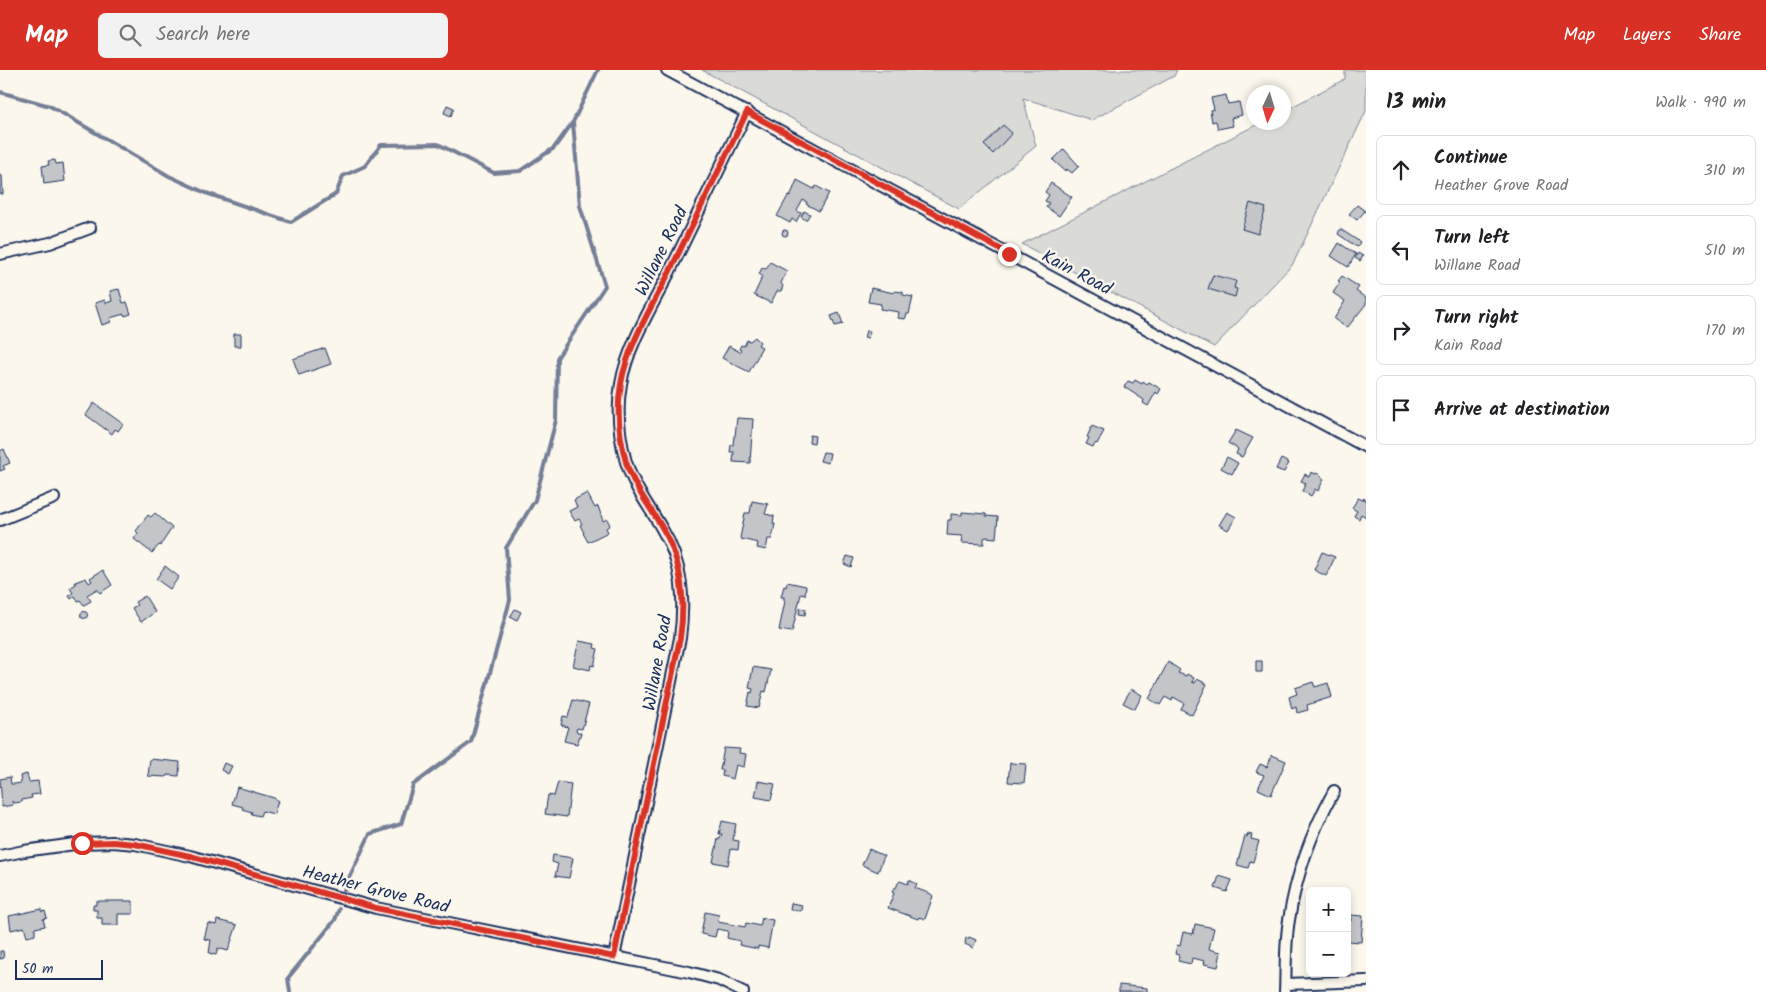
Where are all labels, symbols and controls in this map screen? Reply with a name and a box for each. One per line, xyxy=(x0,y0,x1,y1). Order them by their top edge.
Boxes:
search box xyxy=(98,13,448,58)
text: Map xyxy=(25,16,68,55)
text: Search here xyxy=(156,20,250,50)
icon: search xyxy=(116,21,144,49)
text: Map xyxy=(1564,21,1595,50)
text: Layers xyxy=(1623,21,1671,50)
text: Share xyxy=(1699,21,1741,50)
north arrow xyxy=(1246,85,1291,130)
text: 13 min xyxy=(1386,86,1446,119)
text: Walk · 990 m xyxy=(1655,90,1746,115)
text: Continue xyxy=(1434,143,1507,173)
icon: ahead xyxy=(1387,156,1415,184)
text: 310 m xyxy=(1704,158,1745,183)
text: Heather Grove Road xyxy=(1434,173,1568,198)
street label: Willane Road xyxy=(628,201,697,301)
text: Turn left xyxy=(1434,223,1509,253)
icon: left xyxy=(1387,236,1415,264)
text: 510 m xyxy=(1704,238,1745,263)
route end xyxy=(998,243,1021,266)
street label: Kain Road xyxy=(1036,243,1118,305)
text: Willane Road xyxy=(1434,253,1520,278)
text: Turn right xyxy=(1434,303,1519,333)
icon: right xyxy=(1387,316,1415,344)
text: 170 m xyxy=(1705,318,1745,343)
text: Kain Road xyxy=(1434,333,1502,358)
text: Arrive at destination xyxy=(1434,395,1610,425)
icon: arrive xyxy=(1387,396,1415,424)
street label: Willane Road xyxy=(636,612,681,713)
route start xyxy=(71,832,94,855)
street label: Heather Grove Road xyxy=(299,858,453,923)
map controls xyxy=(1306,887,1351,977)
button: + xyxy=(1306,887,1351,932)
button: − xyxy=(1306,932,1351,977)
scale bar xyxy=(15,957,102,980)
text: 50 m xyxy=(22,958,53,980)

